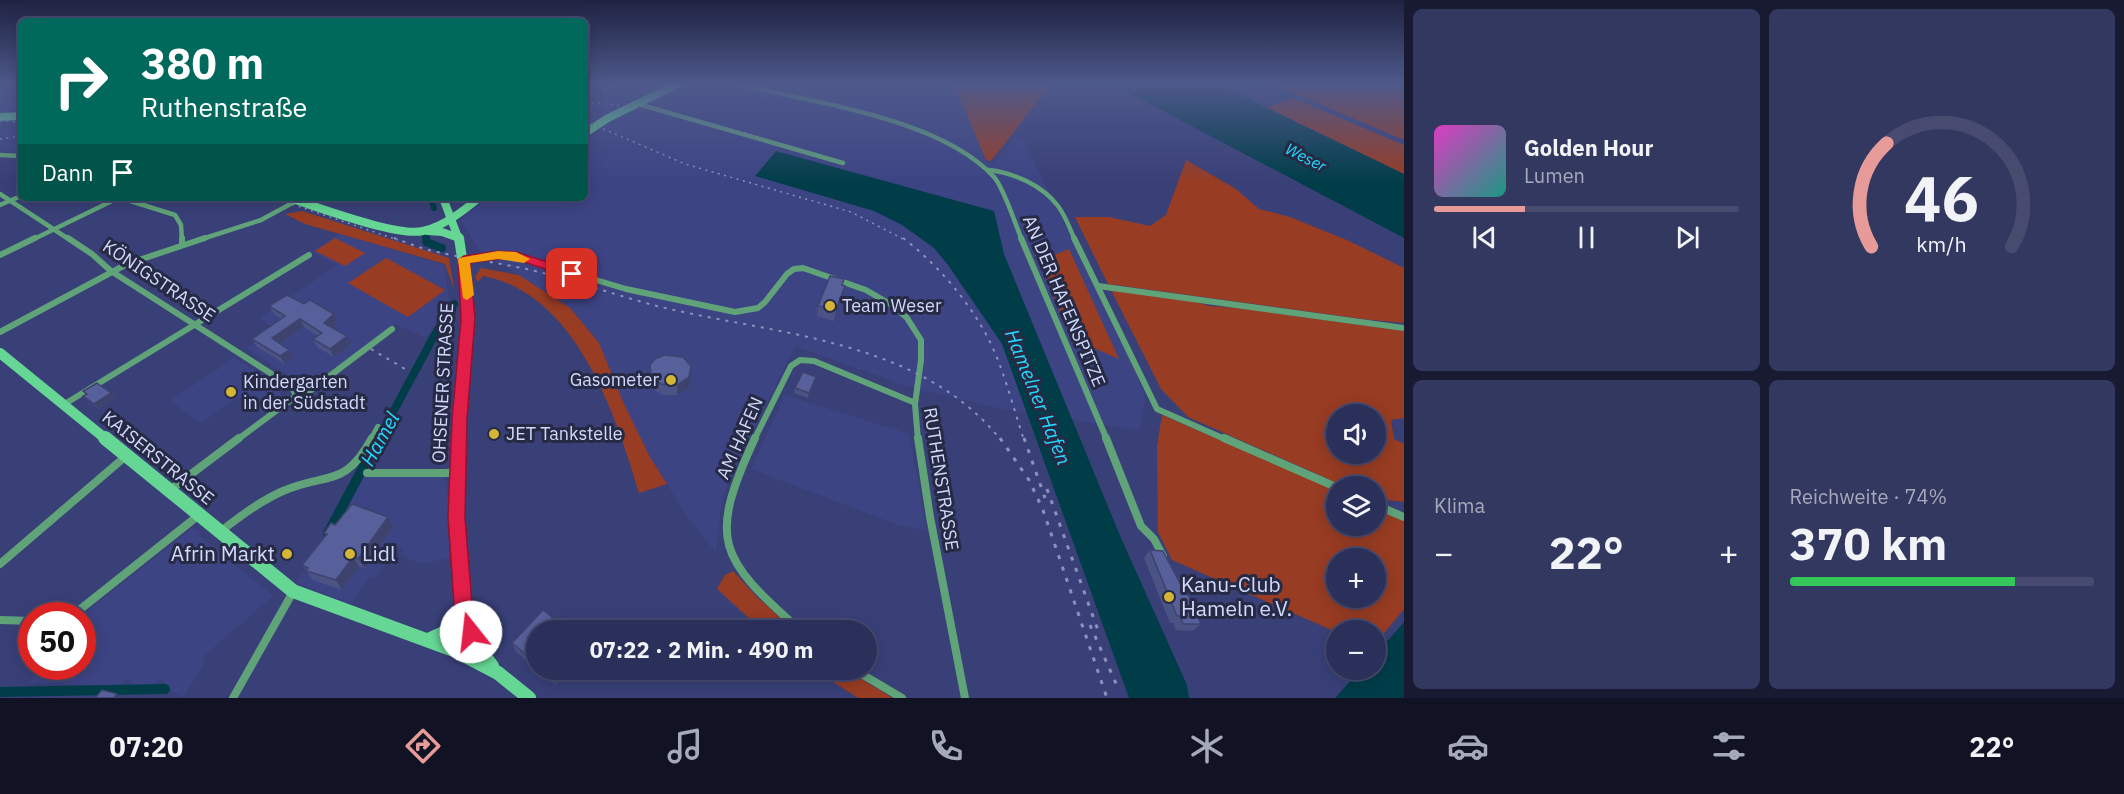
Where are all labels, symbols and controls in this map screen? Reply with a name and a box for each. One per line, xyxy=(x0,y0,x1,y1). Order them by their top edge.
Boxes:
text: 380 m xyxy=(141,36,264,91)
icon: right xyxy=(42,42,120,120)
text: Ruthenstraße xyxy=(141,89,307,124)
text: Golden Hour xyxy=(1524,133,1653,162)
water label: Weser xyxy=(1282,138,1331,176)
icon: arrive xyxy=(106,156,139,189)
text: 46 xyxy=(1904,157,1979,238)
text: Dann xyxy=(42,158,94,187)
text: Lumen xyxy=(1524,162,1585,189)
street label: AN DER HAFENSPITZE xyxy=(1018,212,1111,390)
icon: previous xyxy=(1468,221,1501,254)
icon: pause xyxy=(1570,221,1603,254)
icon: next xyxy=(1671,221,1704,254)
text: km/h xyxy=(1917,230,1967,258)
street label: KÖNIGSTRASSE xyxy=(99,234,220,327)
pin xyxy=(546,248,597,299)
icon: arrive xyxy=(555,257,588,290)
place label: Team Weser xyxy=(842,294,942,317)
marker: Team Weser xyxy=(823,299,837,313)
street label: OHSENER STRASSE xyxy=(427,302,458,464)
water label: Hamelner Hafen xyxy=(999,325,1078,469)
place label: Gasometer xyxy=(570,368,659,391)
place label: Kindergarten in der Südstadt xyxy=(243,370,366,414)
marker: Gasometer xyxy=(664,373,678,387)
marker: Kindergarten in der Südstadt xyxy=(224,385,238,399)
street label: AM HAFEN xyxy=(711,393,768,483)
map controls xyxy=(1326,404,1386,680)
button: sound xyxy=(1326,404,1386,464)
street label: KAISERSTRASSE xyxy=(98,405,219,510)
water label: Hamel xyxy=(354,406,406,471)
street label: RUTHENSTRASSE xyxy=(919,406,964,552)
place label: JET Tankstelle xyxy=(506,422,623,445)
marker: JET Tankstelle xyxy=(487,427,501,441)
button: layers xyxy=(1326,476,1386,536)
text: Reichweite · 74% xyxy=(1790,483,1947,510)
text: Klima xyxy=(1434,492,1485,519)
text: 370 km xyxy=(1790,514,1947,572)
text: 22° xyxy=(1549,523,1624,581)
text: − xyxy=(1434,531,1454,574)
text: + xyxy=(1719,531,1739,574)
place label: Afrin Markt xyxy=(171,539,275,567)
place label: Lidl xyxy=(362,539,396,567)
marker: Afrin Markt xyxy=(280,547,294,561)
marker: Lidl xyxy=(343,547,357,561)
button: + xyxy=(1326,548,1386,608)
place label: Kanu-Club Hameln e.V. xyxy=(1181,570,1292,622)
marker: Kanu-Club Hameln e.V. xyxy=(1162,590,1176,604)
position arrow xyxy=(439,600,503,664)
speed limit sign: 50 xyxy=(18,602,96,680)
button: − xyxy=(1326,620,1386,680)
text: 07:22 · 2 Min. · 490 m xyxy=(590,635,813,664)
icon: directions xyxy=(402,725,444,767)
icon: music xyxy=(664,725,706,767)
icon: phone xyxy=(925,725,967,767)
icon: climate xyxy=(1186,725,1228,767)
icon: car xyxy=(1447,725,1489,767)
icon: filters xyxy=(1708,725,1750,767)
text: 07:20 xyxy=(110,729,183,764)
text: 22° xyxy=(1969,729,2014,764)

